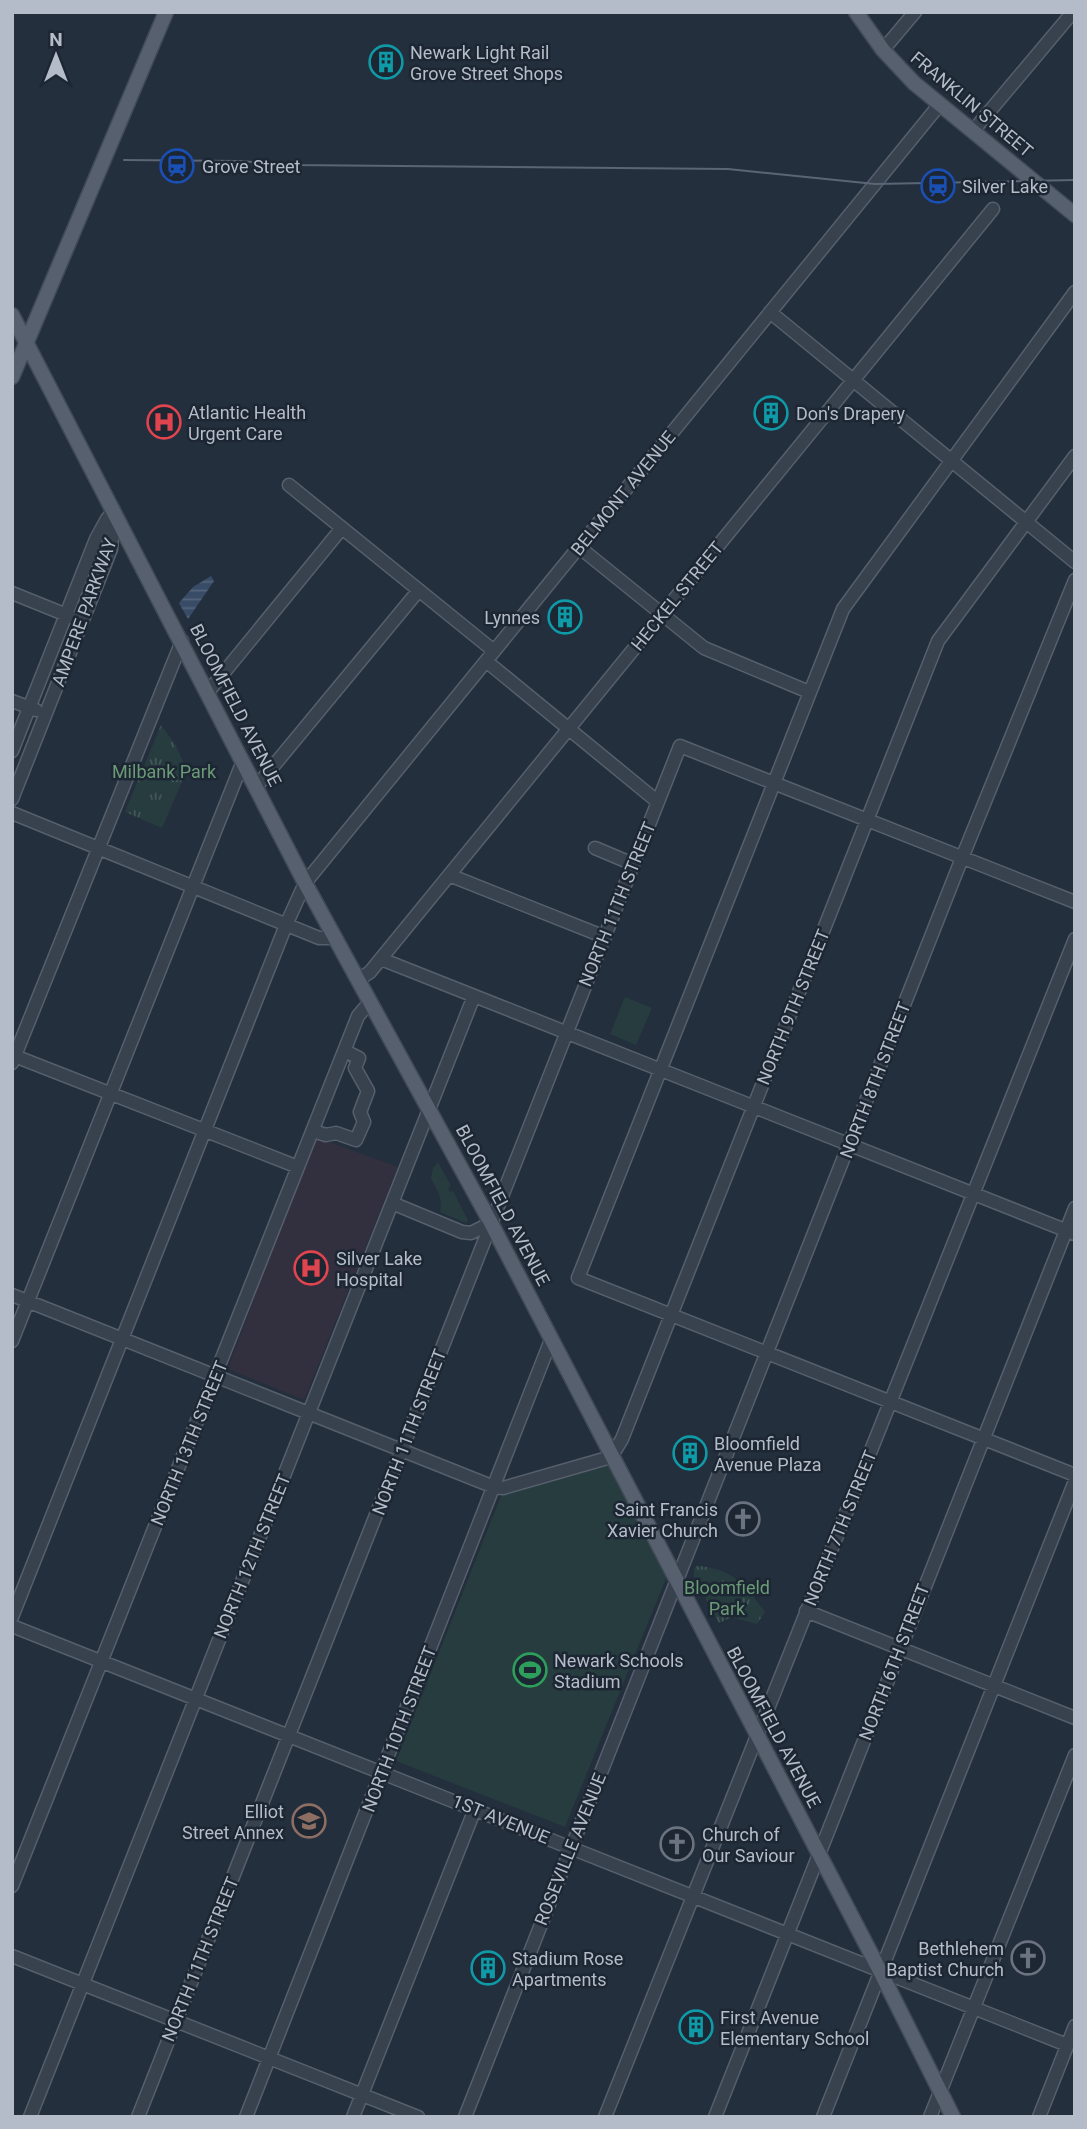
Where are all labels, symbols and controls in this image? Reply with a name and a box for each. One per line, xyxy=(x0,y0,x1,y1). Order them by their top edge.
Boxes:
north arrow xyxy=(21,21,91,91)
text: N xyxy=(49,28,63,51)
place label: Newark Light Rail Grove Street Shops xyxy=(410,42,563,84)
building icon: Newark Light Rail Grove Street Shops xyxy=(367,43,405,81)
street label: FRANKLIN STREET xyxy=(907,47,1037,161)
station icon: Grove Street xyxy=(158,147,196,185)
place label: Grove Street xyxy=(202,156,301,177)
station icon: Silver Lake xyxy=(919,167,957,205)
place label: Silver Lake xyxy=(962,176,1048,197)
building icon: Don's Drapery xyxy=(752,394,790,432)
place label: Atlantic Health Urgent Care xyxy=(188,402,306,444)
hospital icon: Atlantic Health Urgent Care xyxy=(145,403,183,441)
place label: Don's Drapery xyxy=(796,403,906,424)
street label: BELMONT AVENUE xyxy=(566,427,680,559)
street label: AMPERE PARKWAY xyxy=(47,535,121,689)
street label: HECKEL STREET xyxy=(627,537,728,655)
building icon: Lynnes xyxy=(546,598,584,636)
place label: Lynnes xyxy=(484,607,540,628)
street label: BLOOMFIELD AVENUE xyxy=(186,620,286,790)
park label: Milbank Park xyxy=(112,761,217,782)
street label: NORTH 11TH STREET xyxy=(574,818,660,989)
street label: NORTH 9TH STREET xyxy=(752,926,834,1088)
street label: NORTH 8TH STREET xyxy=(836,999,915,1161)
street label: BLOOMFIELD AVENUE xyxy=(452,1121,554,1289)
place label: Silver Lake Hospital xyxy=(336,1248,422,1290)
hospital icon: Silver Lake Hospital xyxy=(292,1249,330,1287)
street label: NORTH 11TH STREET xyxy=(368,1346,450,1518)
street label: NORTH 13TH STREET xyxy=(146,1357,232,1528)
place label: Bloomfield Avenue Plaza xyxy=(714,1433,822,1475)
building icon: Bloomfield Avenue Plaza xyxy=(671,1434,709,1472)
street label: NORTH 7TH STREET xyxy=(799,1447,881,1609)
street label: NORTH 12TH STREET xyxy=(209,1470,295,1641)
place label: Saint Francis Xavier Church xyxy=(607,1499,718,1541)
church icon: Saint Francis Xavier Church xyxy=(724,1500,762,1538)
park label: Bloomfield Park xyxy=(684,1577,770,1619)
street label: NORTH 6TH STREET xyxy=(855,1581,934,1743)
street label: NORTH 10TH STREET xyxy=(358,1643,440,1815)
street label: BLOOMFIELD AVENUE xyxy=(723,1643,825,1811)
place label: Newark Schools Stadium xyxy=(554,1650,684,1692)
sports icon: Newark Schools Stadium xyxy=(511,1651,549,1689)
street label: ROSEVILLE AVENUE xyxy=(530,1770,610,1928)
street label: 1ST AVENUE xyxy=(449,1790,553,1848)
place label: Elliot Street Annex xyxy=(182,1801,284,1843)
school or university icon: Elliot Street Annex xyxy=(290,1802,328,1840)
place label: Church of Our Saviour xyxy=(702,1824,795,1866)
church icon: Church of Our Saviour xyxy=(658,1825,696,1863)
street label: NORTH 11TH STREET xyxy=(157,1873,243,2044)
place label: Bethlehem Baptist Church xyxy=(886,1938,1004,1980)
church icon: Bethlehem Baptist Church xyxy=(1009,1939,1047,1977)
place label: Stadium Rose Apartments xyxy=(512,1948,623,1990)
building icon: Stadium Rose Apartments xyxy=(469,1949,507,1987)
place label: First Avenue Elementary School xyxy=(720,2007,869,2049)
building icon: First Avenue Elementary School xyxy=(677,2008,715,2046)

